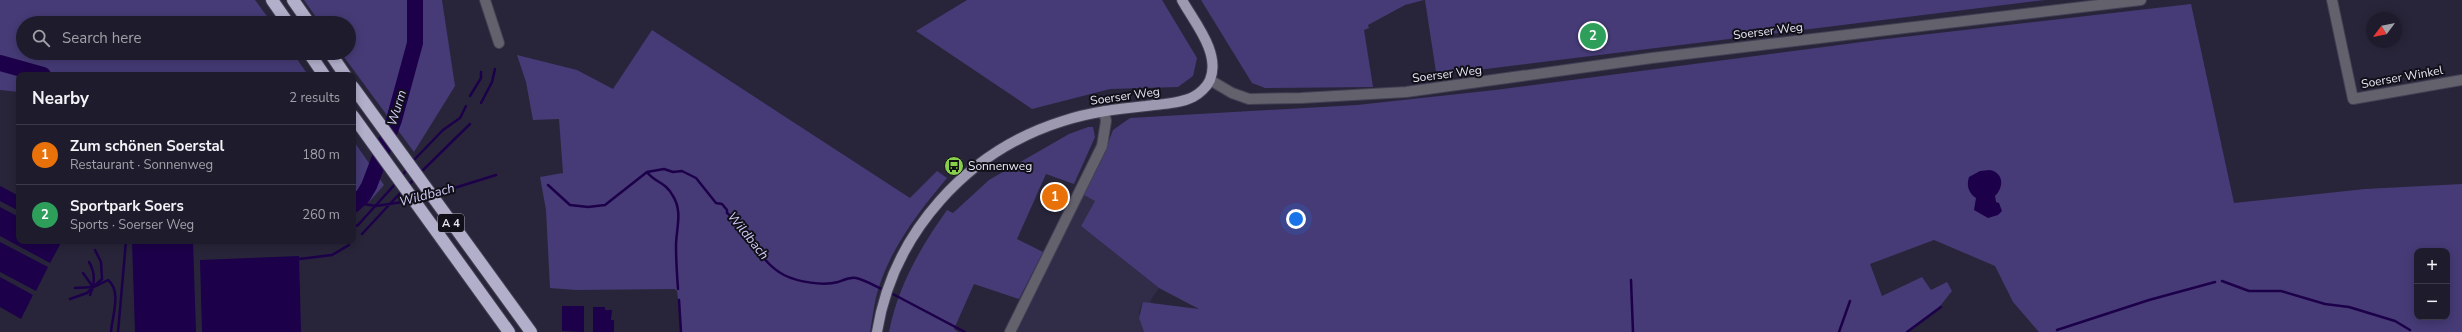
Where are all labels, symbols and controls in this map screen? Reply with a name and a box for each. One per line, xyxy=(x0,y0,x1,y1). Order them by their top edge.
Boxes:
north arrow xyxy=(2366,12,2402,48)
search box xyxy=(16,16,356,60)
street label: Soerser Weg xyxy=(1732,19,1804,43)
pin: 2 xyxy=(1580,21,1606,51)
icon: search xyxy=(30,27,52,49)
text: Search here xyxy=(62,28,142,48)
street label: Soerser Weg xyxy=(1411,62,1483,86)
street label: Soerser Winkel xyxy=(2360,62,2445,92)
street label: Soerser Weg xyxy=(1089,83,1161,109)
text: Nearby xyxy=(32,87,89,110)
water label: Wurm xyxy=(383,88,411,128)
text: 2 results xyxy=(289,89,340,107)
text: Zum schönen Soerstal xyxy=(70,136,224,156)
text: 1 xyxy=(41,146,49,164)
text: 180 m xyxy=(302,146,340,164)
bus stop icon: Sonnenweg xyxy=(943,155,965,177)
text: Restaurant · Sonnenweg xyxy=(70,156,213,174)
place label: Sonnenweg xyxy=(968,158,1032,174)
water label: Wildbach xyxy=(397,179,457,211)
pin: 1 xyxy=(1042,182,1068,212)
text: Sportpark Soers xyxy=(70,196,184,216)
text: 2 xyxy=(41,206,49,224)
text: 260 m xyxy=(302,206,340,224)
water label: Wildbach xyxy=(723,208,773,264)
your location xyxy=(1286,209,1306,229)
road number: A 4 xyxy=(438,214,464,232)
text: Sports · Soerser Weg xyxy=(70,216,194,234)
map controls xyxy=(2414,248,2450,320)
button: + xyxy=(2414,248,2450,284)
button: − xyxy=(2414,284,2450,320)

